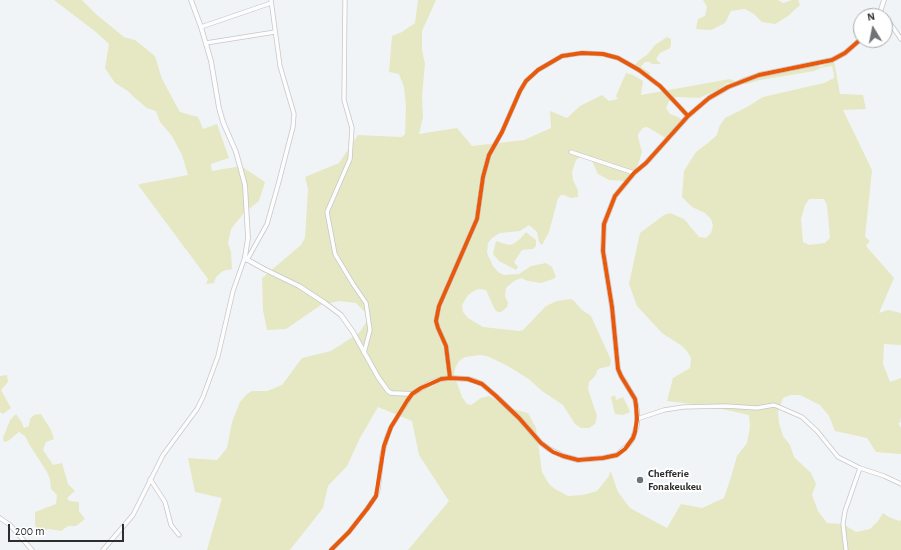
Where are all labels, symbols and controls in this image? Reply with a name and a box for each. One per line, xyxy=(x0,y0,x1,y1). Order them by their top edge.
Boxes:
north arrow xyxy=(853,8,893,48)
text: N xyxy=(866,11,876,23)
place label: Chefferie Fonakeukeu xyxy=(648,467,702,493)
marker: Chefferie Fonakeukeu xyxy=(635,475,645,485)
scale bar xyxy=(10,516,126,542)
text: 200 m xyxy=(15,525,45,537)

